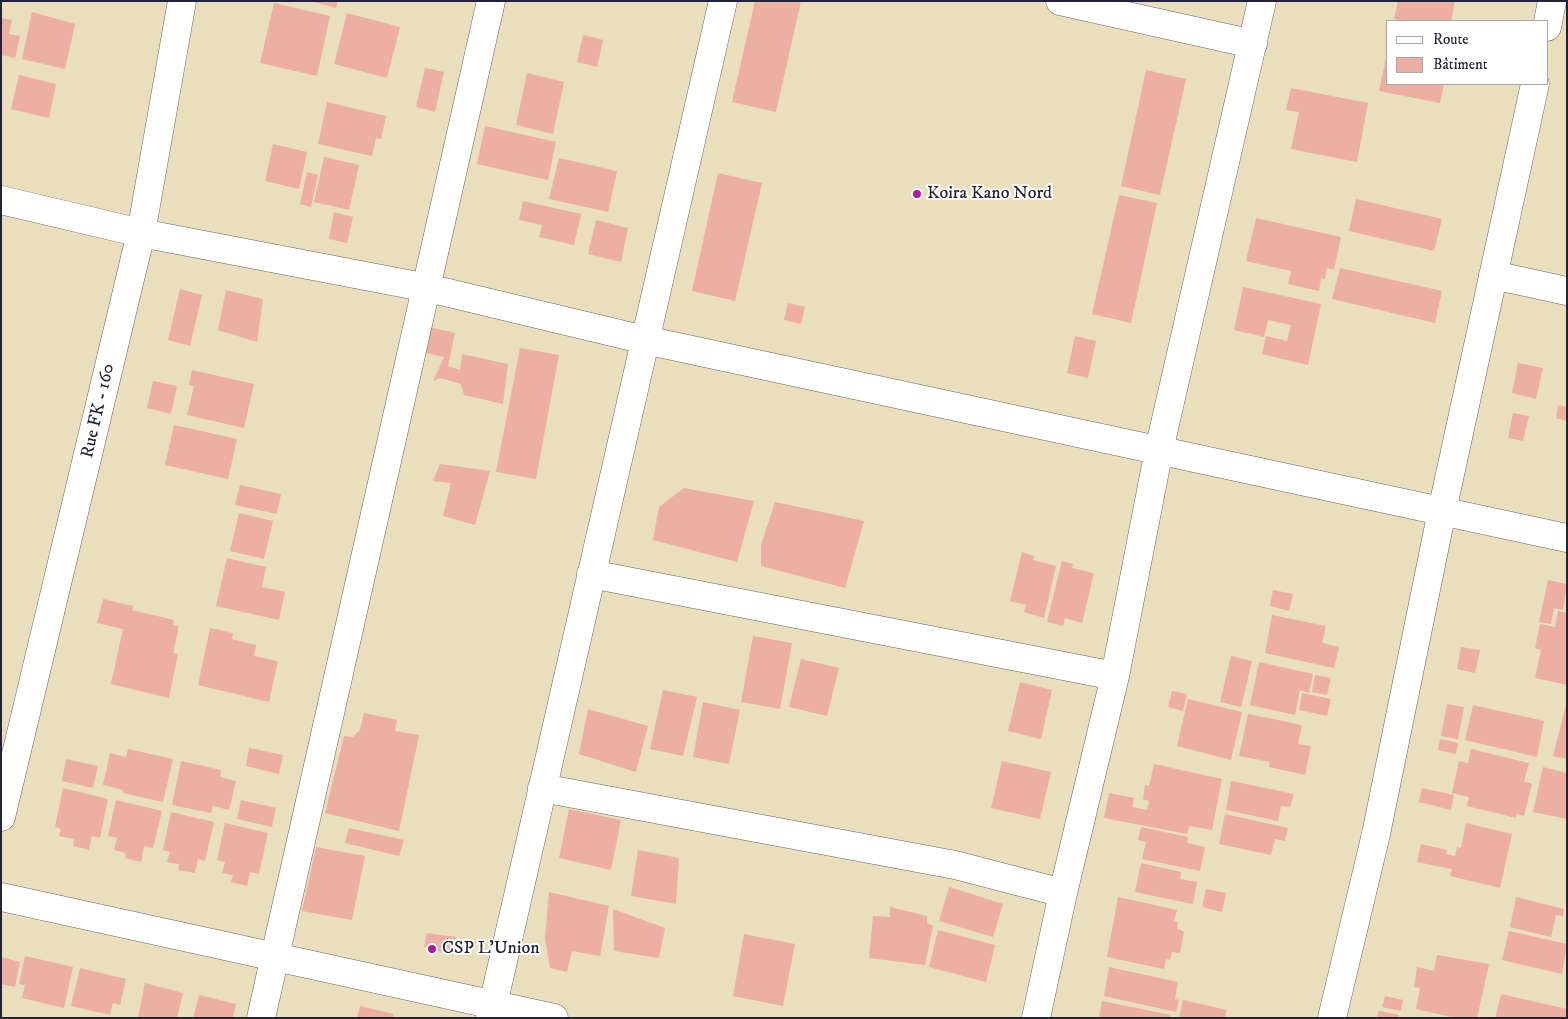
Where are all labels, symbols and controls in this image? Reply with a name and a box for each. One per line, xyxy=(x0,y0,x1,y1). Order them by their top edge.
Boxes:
legend xyxy=(1386,20,1548,85)
text: Route xyxy=(1433,30,1468,49)
text: Bâtiment xyxy=(1433,55,1488,74)
place label: Koira Kano Nord xyxy=(927,183,1052,205)
marker: Koira Kano Nord xyxy=(911,188,923,200)
street label: Rue FK - 160 xyxy=(78,362,120,460)
place label: CSP L'Union xyxy=(442,938,540,960)
marker: CSP L'Union xyxy=(426,943,438,955)

